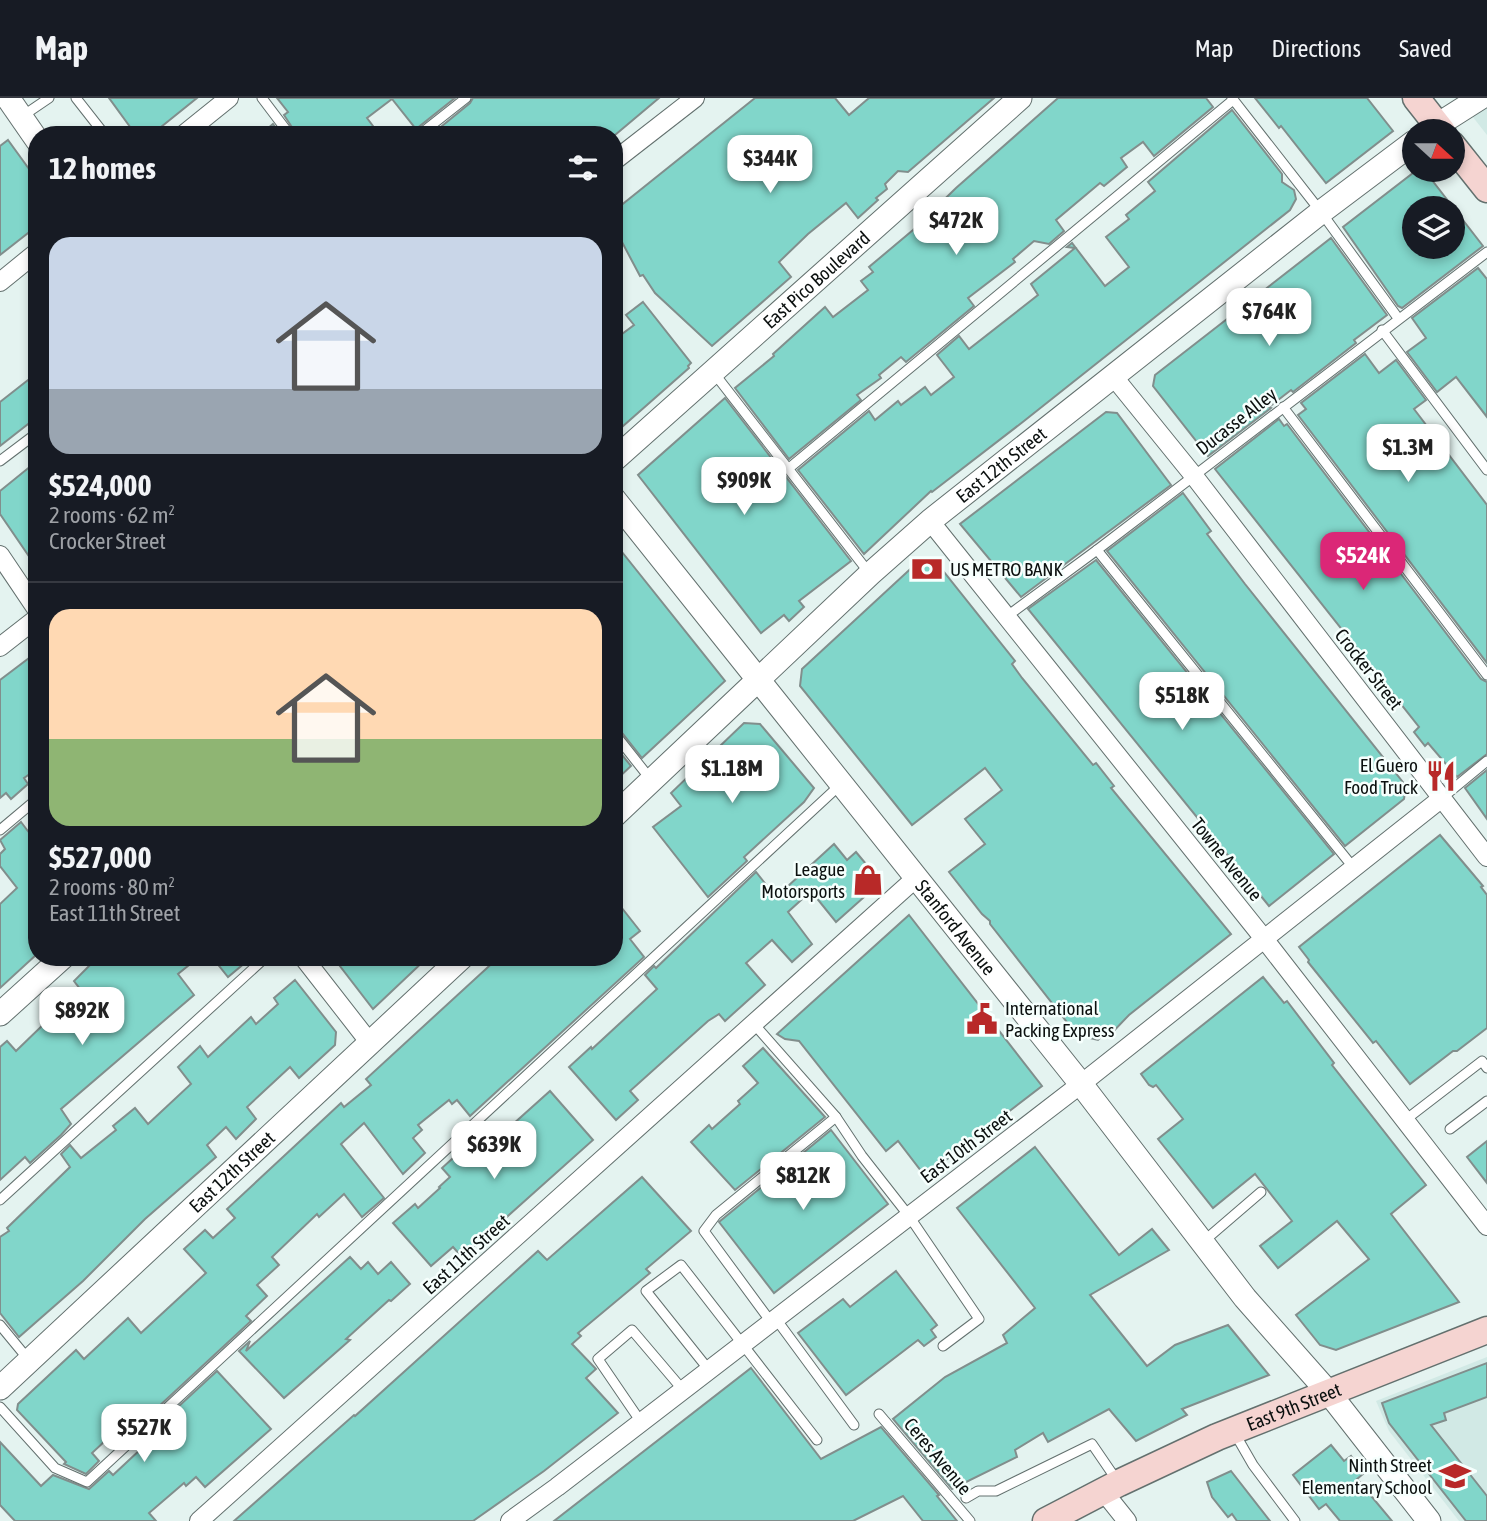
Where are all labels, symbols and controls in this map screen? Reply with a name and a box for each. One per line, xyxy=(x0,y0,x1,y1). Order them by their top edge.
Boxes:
text: Map xyxy=(35,29,88,67)
text: Map xyxy=(1195,35,1233,62)
text: Directions xyxy=(1271,35,1361,62)
text: Saved xyxy=(1399,35,1452,62)
north arrow xyxy=(1402,119,1465,182)
map controls xyxy=(1402,119,1465,259)
pin: $344K xyxy=(721,136,819,195)
text: $344K xyxy=(743,145,797,171)
icon: filters xyxy=(564,149,602,187)
text: 12 homes xyxy=(49,151,156,185)
button: layers xyxy=(1402,196,1465,259)
pin: $472K xyxy=(907,198,1005,257)
text: $472K xyxy=(929,207,983,233)
street label: East Pico Boulevard xyxy=(758,226,874,333)
icon: home xyxy=(263,283,389,409)
pin: $764K xyxy=(1220,288,1318,348)
text: $764K xyxy=(1242,298,1296,324)
street label: Ducasse Alley xyxy=(1191,383,1281,459)
street label: East 12th Street xyxy=(952,422,1051,507)
pin: $1.3M xyxy=(1359,424,1457,484)
text: $1.3M xyxy=(1383,434,1433,460)
pin: $909K xyxy=(695,458,793,517)
text: $909K xyxy=(717,467,771,493)
text: $524,000 xyxy=(49,468,152,502)
text: 2 rooms · 62 m² xyxy=(49,502,175,528)
text: Crocker Street xyxy=(49,528,166,554)
pin: $524K xyxy=(1314,532,1412,592)
text: $524K xyxy=(1336,542,1390,568)
bank icon: US METRO BANK xyxy=(910,552,944,586)
place label: US METRO BANK xyxy=(950,558,1063,580)
street label: Crocker Street xyxy=(1331,624,1407,714)
icon: home xyxy=(263,655,389,781)
pin: $518K xyxy=(1133,672,1231,732)
text: $518K xyxy=(1155,682,1209,708)
pin: $1.18M xyxy=(675,746,789,805)
place label: El Guero Food Truck xyxy=(1344,754,1419,798)
text: $1.18M xyxy=(701,755,763,781)
restaurant icon: El Guero Food Truck xyxy=(1424,759,1458,793)
street label: Towne Avenue xyxy=(1187,813,1267,905)
text: $527,000 xyxy=(49,840,152,874)
place label: League Motorsports xyxy=(761,858,845,902)
shop icon: League Motorsports xyxy=(851,863,885,897)
text: 2 rooms · 80 m² xyxy=(49,874,175,900)
street label: Stanford Avenue xyxy=(911,875,1001,979)
text: East 11th Street xyxy=(49,900,180,926)
pin: $892K xyxy=(33,988,131,1047)
text: $892K xyxy=(55,997,109,1023)
place label: International Packing Express xyxy=(1005,997,1115,1041)
public building icon: International Packing Express xyxy=(965,1002,999,1036)
street label: East 10th Street xyxy=(916,1105,1016,1187)
pin: $639K xyxy=(445,1122,543,1181)
street label: East 12th Street xyxy=(185,1127,279,1217)
text: $639K xyxy=(467,1131,521,1157)
pin: $812K xyxy=(754,1152,852,1212)
text: $812K xyxy=(776,1162,830,1188)
street label: East 11th Street xyxy=(418,1210,514,1298)
street label: East 9th Street xyxy=(1243,1378,1344,1435)
pin: $527K xyxy=(95,1404,193,1464)
street label: Ceres Avenue xyxy=(900,1413,976,1499)
text: $527K xyxy=(117,1414,171,1440)
place label: Ninth Street Elementary School xyxy=(1301,1454,1432,1498)
school or university icon: Ninth Street Elementary School xyxy=(1438,1459,1472,1493)

